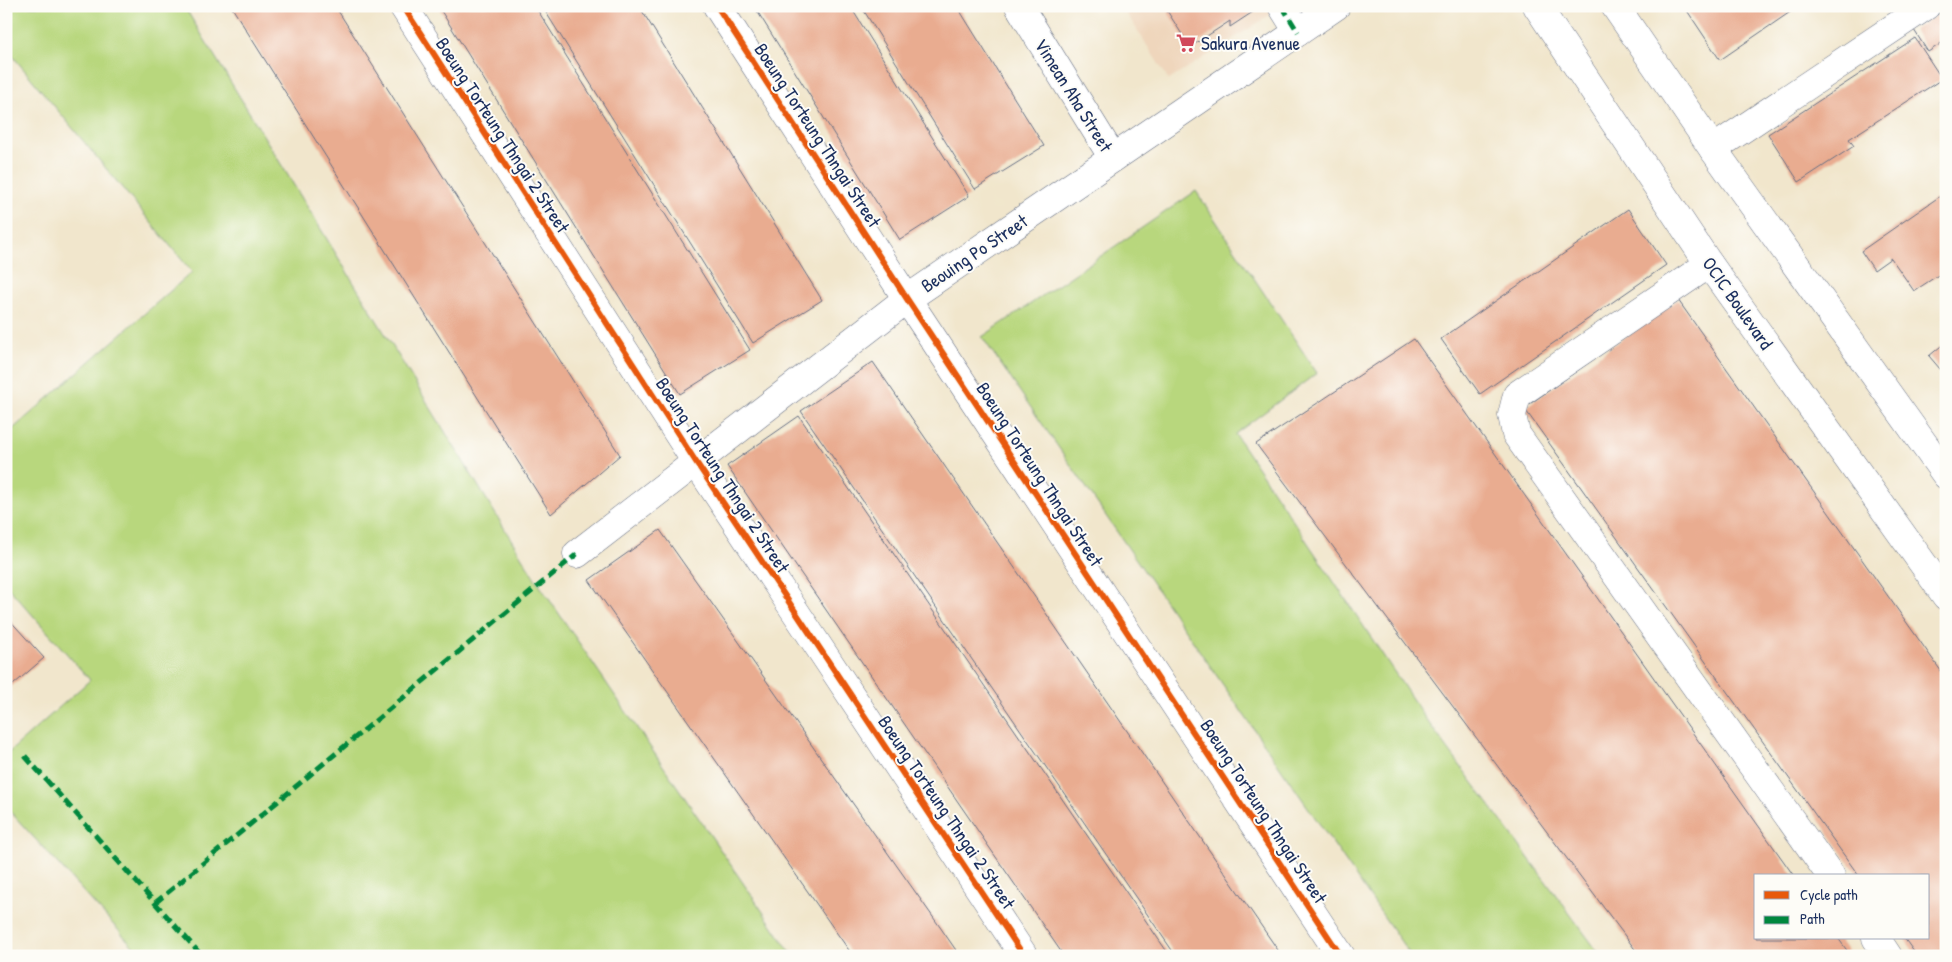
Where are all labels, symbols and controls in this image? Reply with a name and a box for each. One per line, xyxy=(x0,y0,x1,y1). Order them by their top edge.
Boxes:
place label: Sakura Avenue xyxy=(1201,30,1300,56)
street label: Boeung Torteung Thngai 2 Street xyxy=(430,32,576,238)
supermarket icon: Sakura Avenue xyxy=(1175,32,1197,54)
street label: Vimean Aha Street xyxy=(1029,33,1119,157)
street label: Boeung Torteung Thngai Street xyxy=(749,38,888,233)
street label: Beouing Po Street xyxy=(916,207,1033,298)
street label: OCIC Boulevard xyxy=(1697,252,1780,355)
street label: Boeung Torteung Thngai 2 Street xyxy=(650,372,796,578)
street label: Boeung Torteung Thngai Street xyxy=(971,377,1110,572)
street label: Boeung Torteung Thngai 2 Street xyxy=(872,710,1022,914)
street label: Boeung Torteung Thngai Street xyxy=(1195,714,1334,909)
legend xyxy=(1754,874,1930,940)
text: Cycle path xyxy=(1800,884,1858,905)
text: Path xyxy=(1800,908,1825,929)

